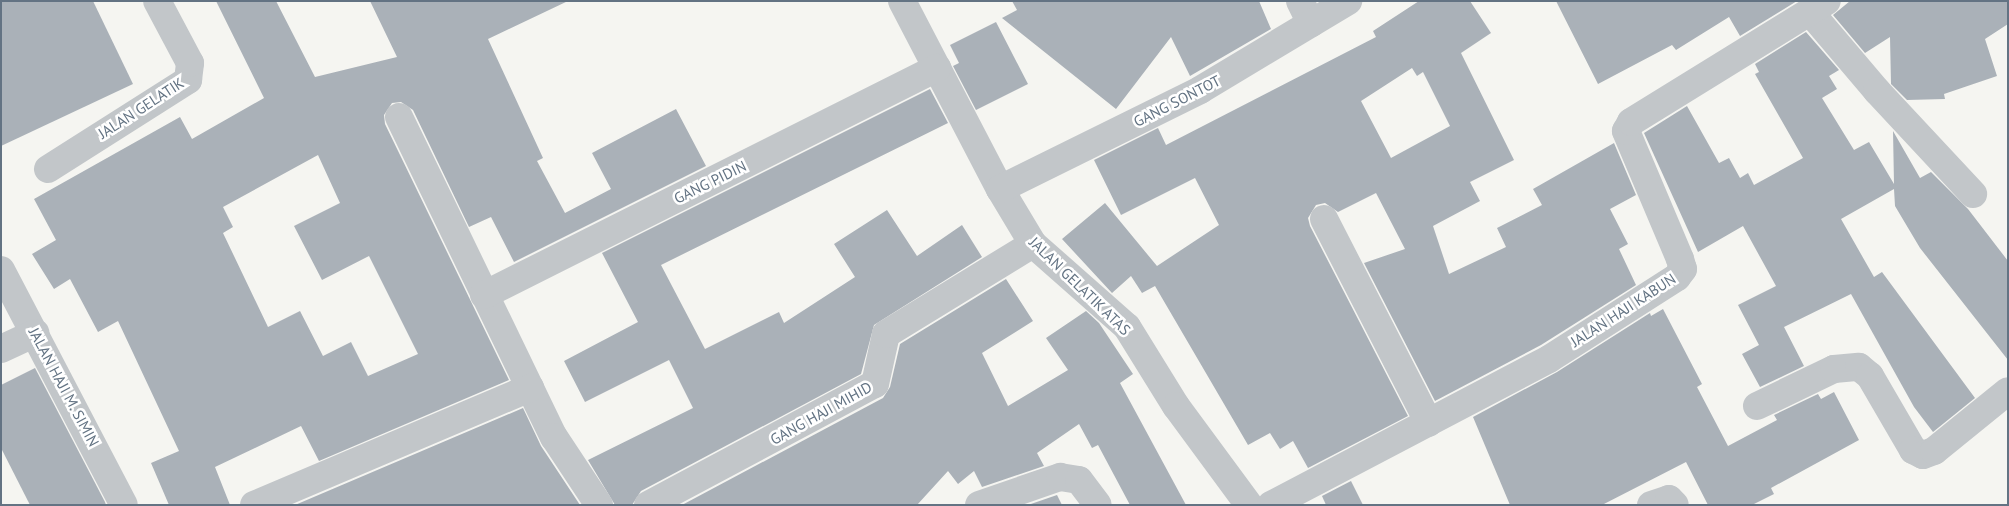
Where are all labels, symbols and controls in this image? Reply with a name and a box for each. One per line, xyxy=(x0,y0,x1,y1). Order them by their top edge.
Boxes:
street label: GANG SONTOT xyxy=(1131,71,1223,131)
street label: JALAN GELATIK xyxy=(95,74,187,142)
street label: GANG PIDIN xyxy=(671,157,749,207)
street label: JALAN GELATIK ATAS xyxy=(1025,233,1135,339)
street label: JALAN HAJI KABUN xyxy=(1567,269,1679,351)
street label: JALAN HAJI M. SIMIN xyxy=(25,324,103,450)
street label: GANG HAJI MIHID xyxy=(767,378,875,448)

